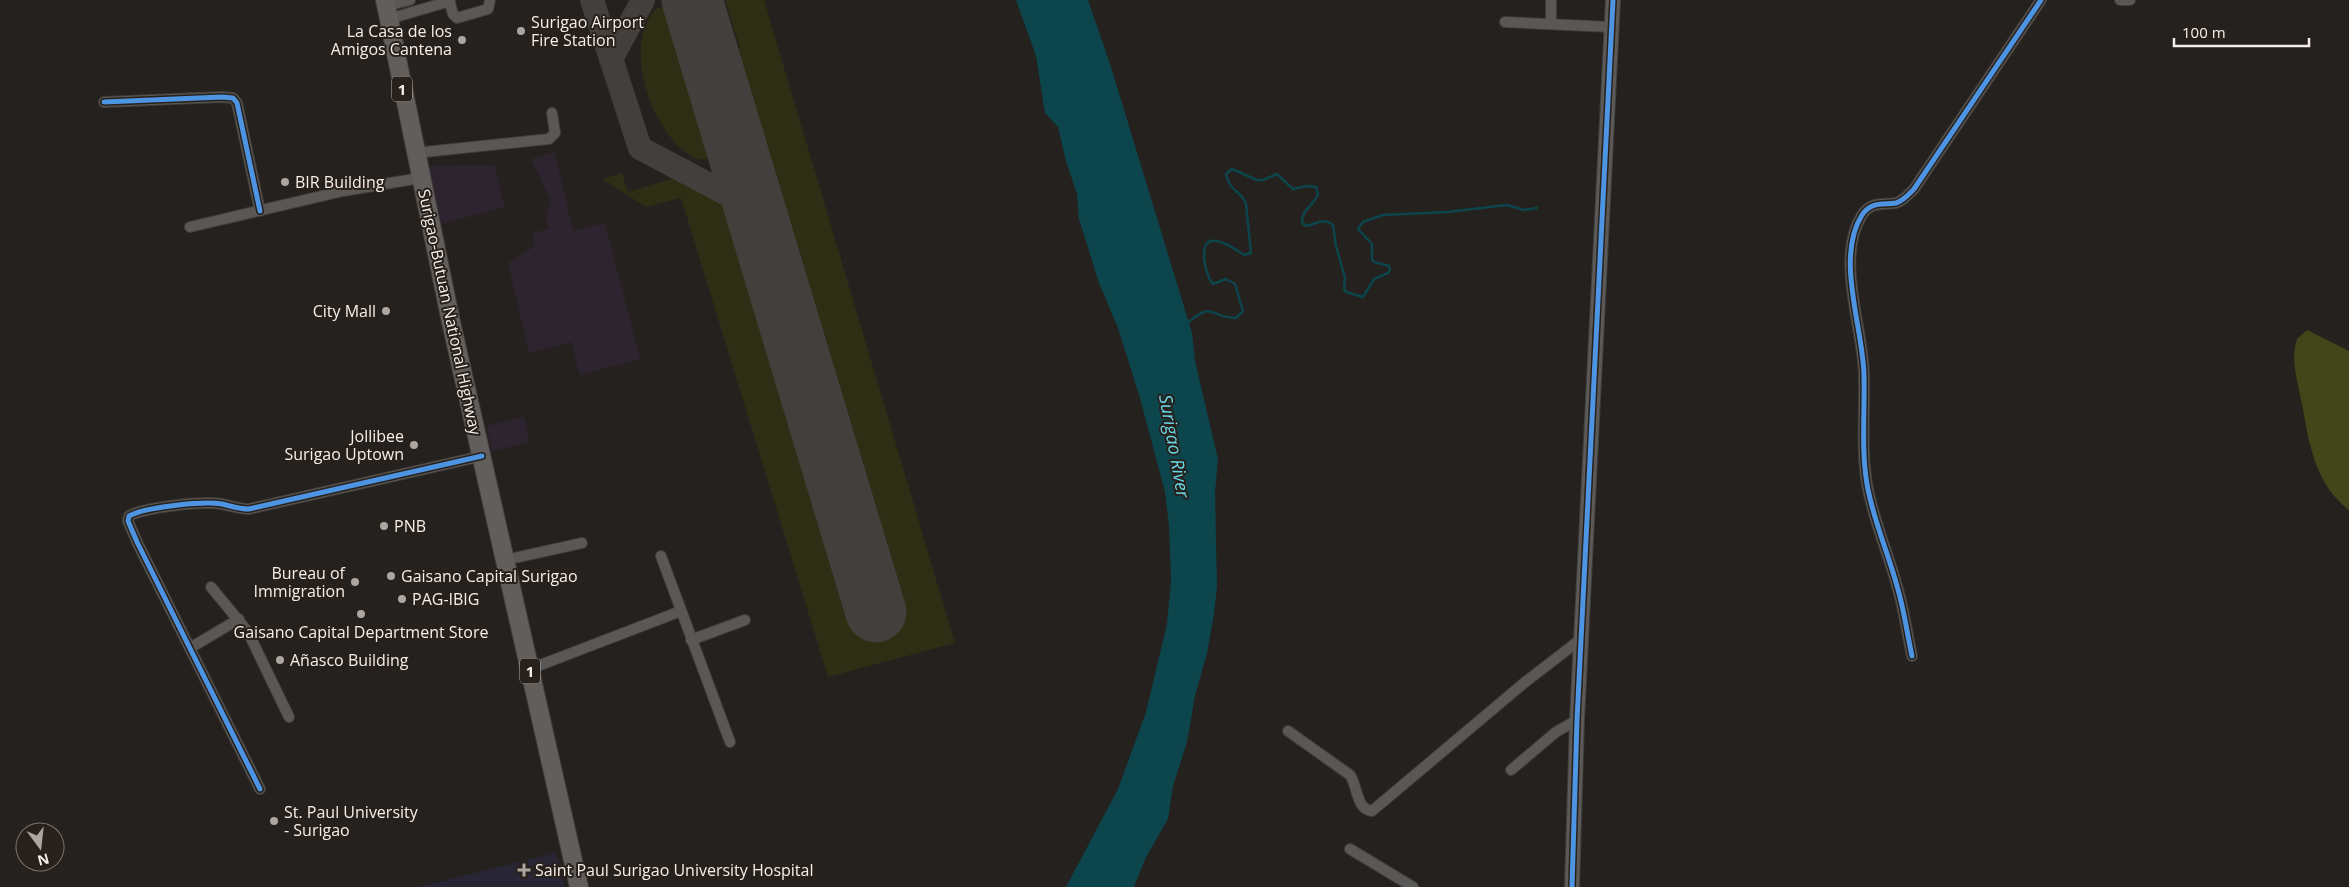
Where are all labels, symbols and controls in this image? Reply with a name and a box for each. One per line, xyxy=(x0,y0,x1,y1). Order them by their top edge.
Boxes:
place label: Surigao Airport Fire Station xyxy=(531,11,644,51)
scale bar xyxy=(2174,15,2309,47)
place label: La Casa de los Amigos Cantena xyxy=(331,20,452,60)
text: 100 m xyxy=(2182,22,2226,42)
marker: Surigao Airport Fire Station xyxy=(515,25,527,37)
marker: La Casa de los Amigos Cantena xyxy=(456,34,468,46)
road number: 1 xyxy=(392,76,412,102)
place label: BIR Building xyxy=(295,171,385,193)
marker: BIR Building xyxy=(279,176,291,188)
street label: Surigao-Butuan National Highway xyxy=(413,187,487,438)
place label: City Mall xyxy=(313,300,376,322)
marker: City Mall xyxy=(380,305,392,317)
water label: Surigao River xyxy=(1154,392,1196,500)
place label: Jollibee Surigao Uptown xyxy=(284,425,404,465)
marker: Jollibee Surigao Uptown xyxy=(408,439,420,451)
place label: PNB xyxy=(394,515,426,537)
marker: PNB xyxy=(378,520,390,532)
place label: Bureau of Immigration xyxy=(254,562,347,602)
place label: Gaisano Capital Surigao xyxy=(401,565,578,587)
marker: Gaisano Capital Surigao xyxy=(385,570,397,582)
marker: Bureau of Immigration xyxy=(349,576,361,588)
place label: PAG-IBIG xyxy=(412,588,479,610)
marker: PAG-IBIG xyxy=(396,593,408,605)
marker: Gaisano Capital Department Store xyxy=(355,608,367,620)
place label: Gaisano Capital Department Store xyxy=(234,621,488,643)
place label: Añasco Building xyxy=(290,649,409,671)
marker: Añasco Building xyxy=(274,654,286,666)
road number: 1 xyxy=(520,658,540,684)
place label: St. Paul University - Surigao xyxy=(284,801,419,841)
marker: St. Paul University - Surigao xyxy=(268,815,280,827)
north arrow xyxy=(15,822,65,872)
text: N xyxy=(36,849,51,871)
place label: Saint Paul Surigao University Hospital xyxy=(535,859,814,881)
marker: Saint Paul Surigao University Hospital xyxy=(517,863,531,877)

